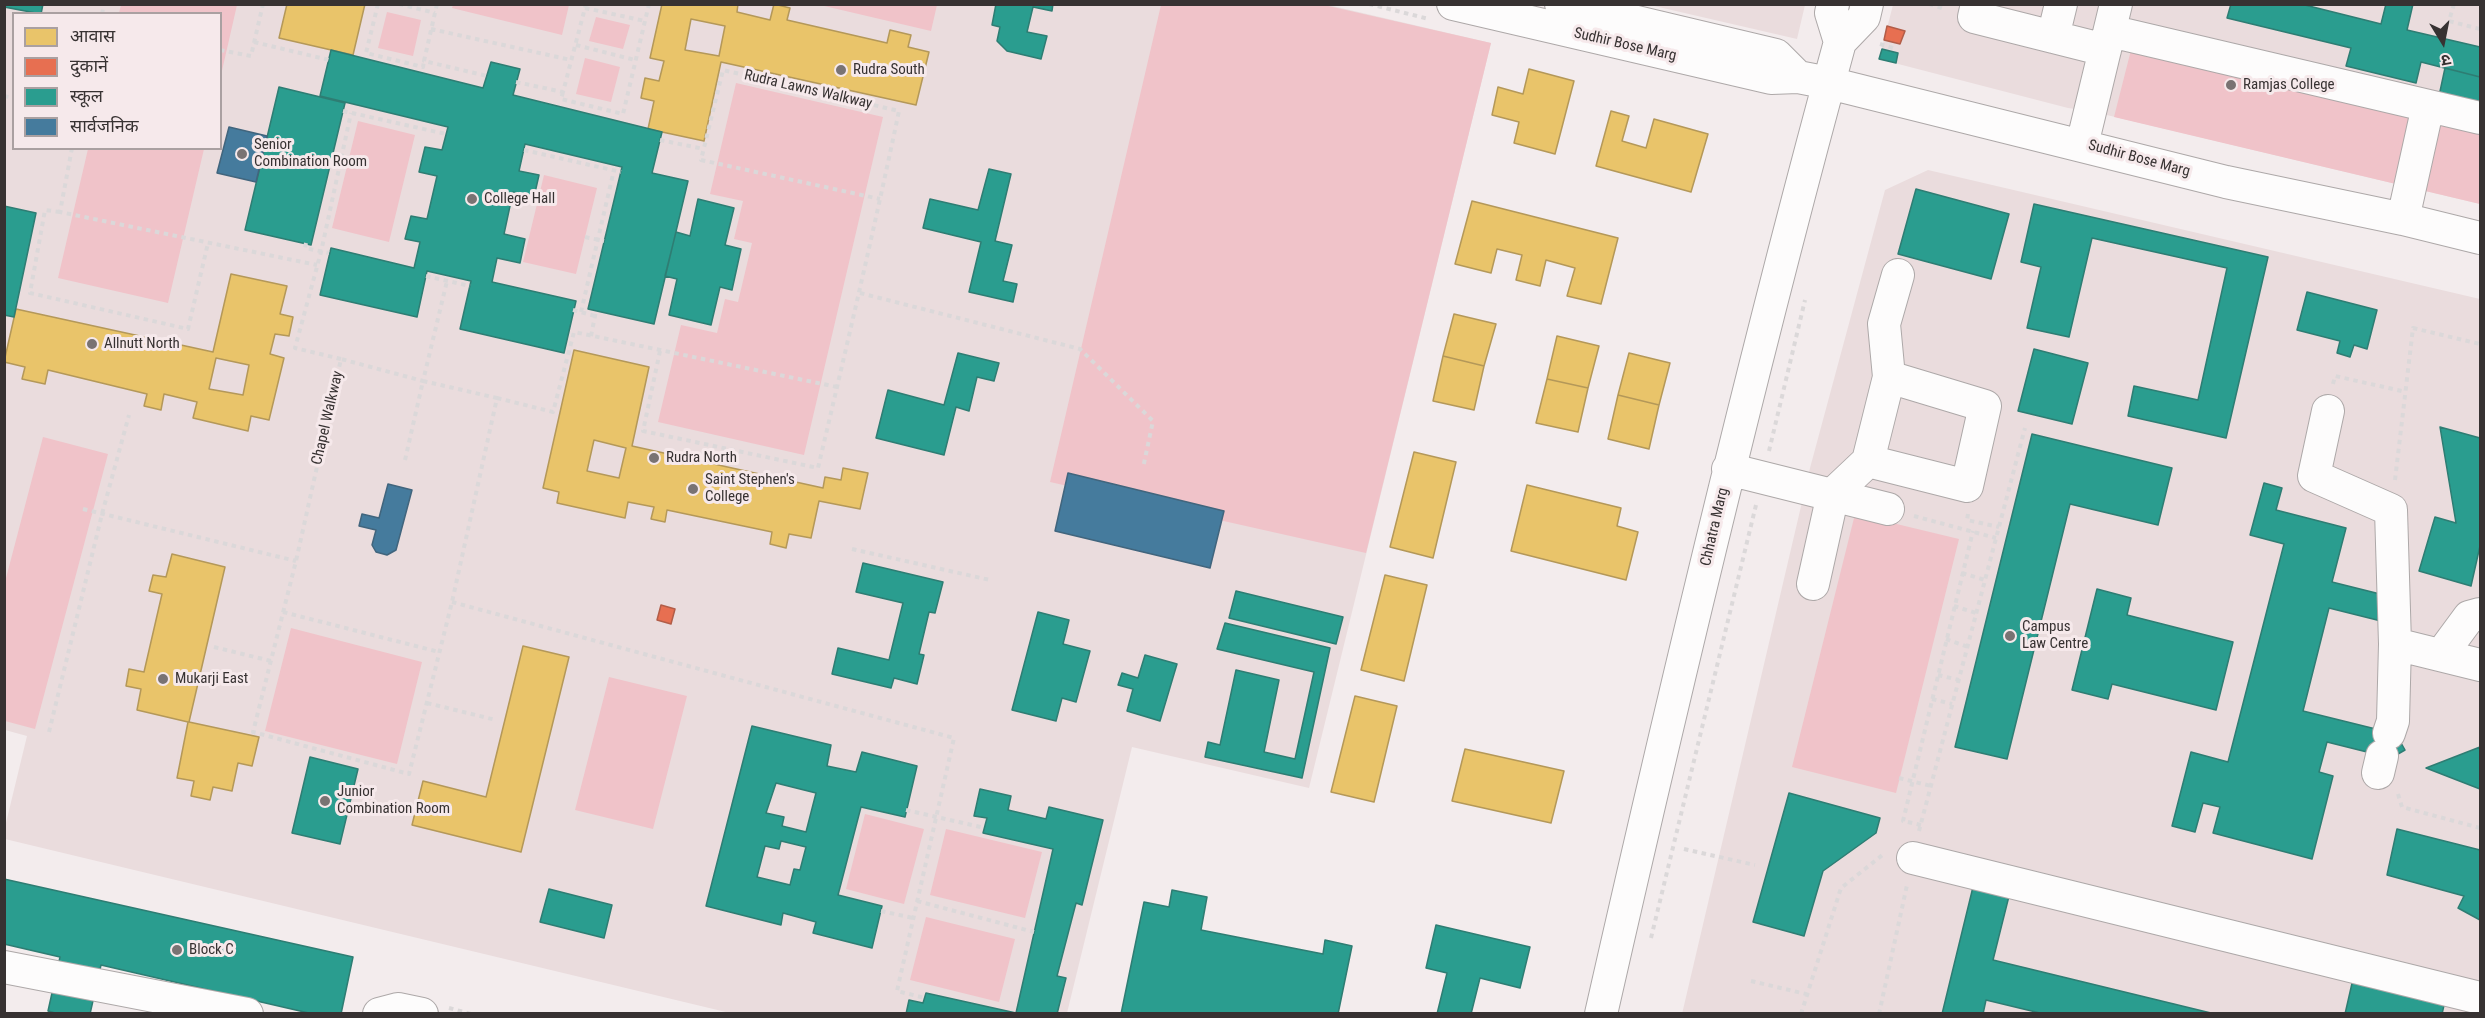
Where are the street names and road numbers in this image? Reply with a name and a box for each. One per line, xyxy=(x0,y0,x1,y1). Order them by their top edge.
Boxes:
street label: Sudhir Bose Marg xyxy=(1572,24,1678,66)
street label: Rudra Lawns Walkway xyxy=(742,67,874,113)
street label: Sudhir Bose Marg xyxy=(2086,137,2192,181)
street label: Chapel Walkway xyxy=(308,369,348,467)
street label: Chhatra Marg xyxy=(1697,486,1733,568)

